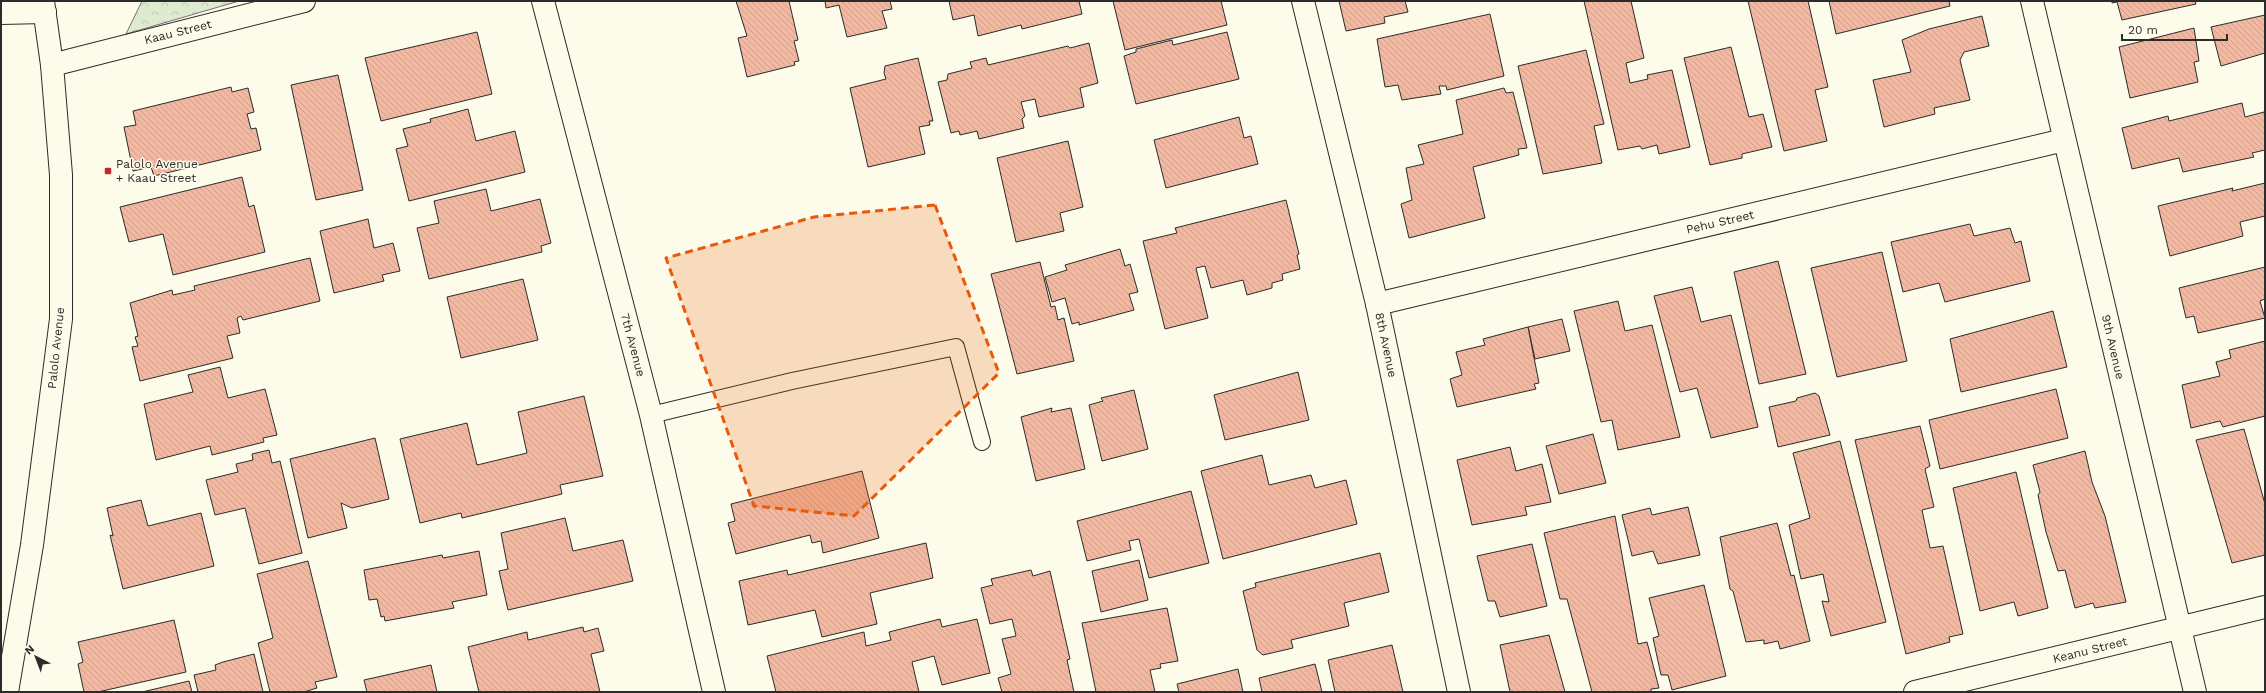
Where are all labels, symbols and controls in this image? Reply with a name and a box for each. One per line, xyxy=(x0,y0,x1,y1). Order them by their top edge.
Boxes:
scale bar xyxy=(2122,16,2227,42)
street label: Kaau Street xyxy=(143,17,213,47)
text: 20 m xyxy=(2128,23,2158,37)
place label: Palolo Avenue + Kaau Street xyxy=(116,157,198,185)
marker: Palolo Avenue + Kaau Street xyxy=(103,166,113,176)
street label: Pehu Street xyxy=(1685,207,1755,237)
street label: Palolo Avenue xyxy=(45,306,67,389)
street label: 8th Avenue xyxy=(1372,311,1400,379)
street label: 7th Avenue xyxy=(618,312,648,378)
street label: 9th Avenue xyxy=(2099,313,2127,381)
street label: Keanu Street xyxy=(2051,634,2129,666)
north arrow xyxy=(16,637,56,677)
text: N xyxy=(22,642,37,657)

